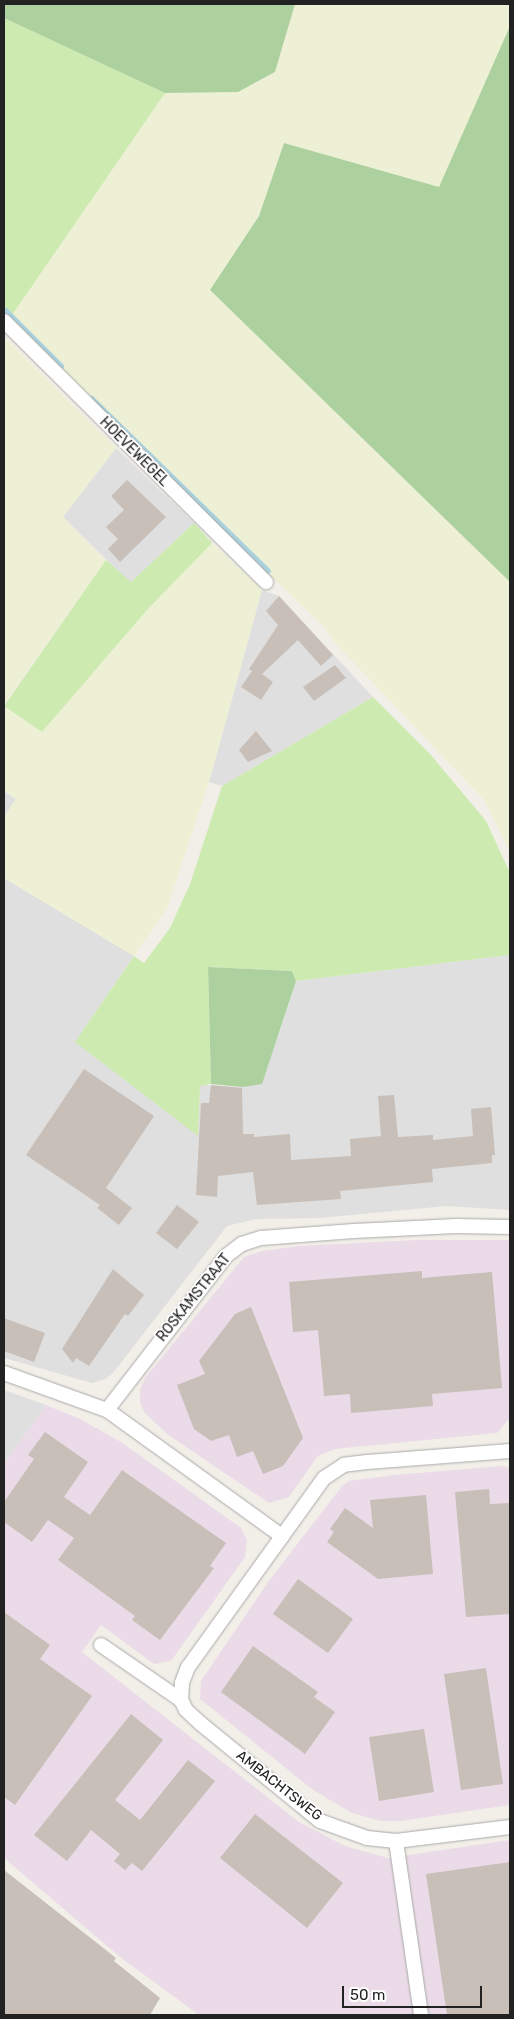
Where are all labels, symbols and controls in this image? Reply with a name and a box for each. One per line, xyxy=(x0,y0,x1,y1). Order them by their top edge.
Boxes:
street label: HOEVEWEGEL xyxy=(96,414,172,490)
street label: ROSKAMSTRAAT xyxy=(154,1251,234,1345)
street label: AMBACHTSWEG xyxy=(233,1747,325,1825)
scale bar xyxy=(344,1976,484,2008)
text: 50 m xyxy=(350,1986,385,2004)

